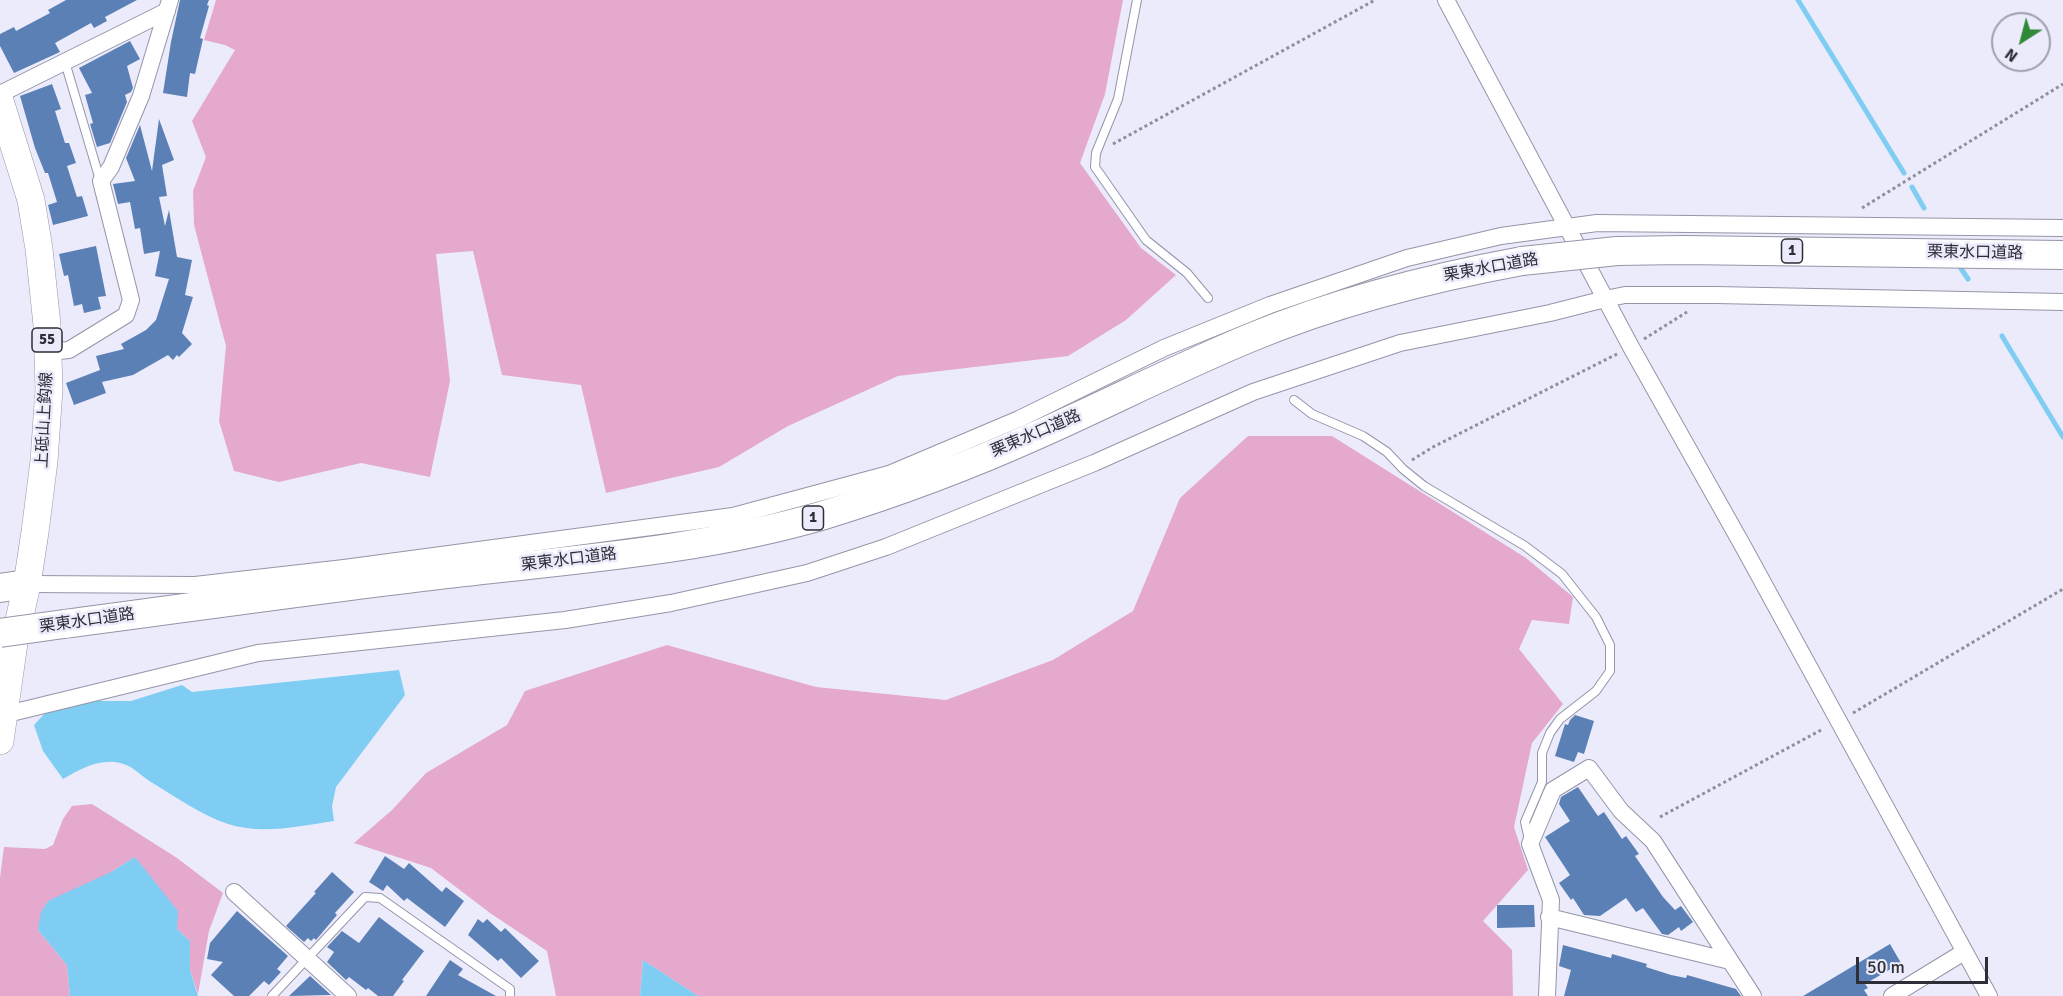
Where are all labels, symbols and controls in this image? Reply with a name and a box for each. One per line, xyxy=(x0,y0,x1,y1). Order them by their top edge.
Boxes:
north arrow xyxy=(1991,12,2051,72)
text: N xyxy=(2001,44,2022,66)
road number: 1 xyxy=(1782,239,1802,263)
street label: 栗東水口道路 xyxy=(1927,243,2023,263)
street label: 栗東水口道路 xyxy=(1442,250,1540,286)
road number: 55 xyxy=(32,328,62,352)
street label: 上砥山上鈎線 xyxy=(33,372,57,468)
street label: 栗東水口道路 xyxy=(988,406,1084,462)
road number: 1 xyxy=(802,506,824,530)
street label: 栗東水口道路 xyxy=(520,545,618,575)
street label: 栗東水口道路 xyxy=(38,605,136,637)
scale bar xyxy=(1859,945,1991,983)
text: 50 m xyxy=(1867,956,1905,978)

